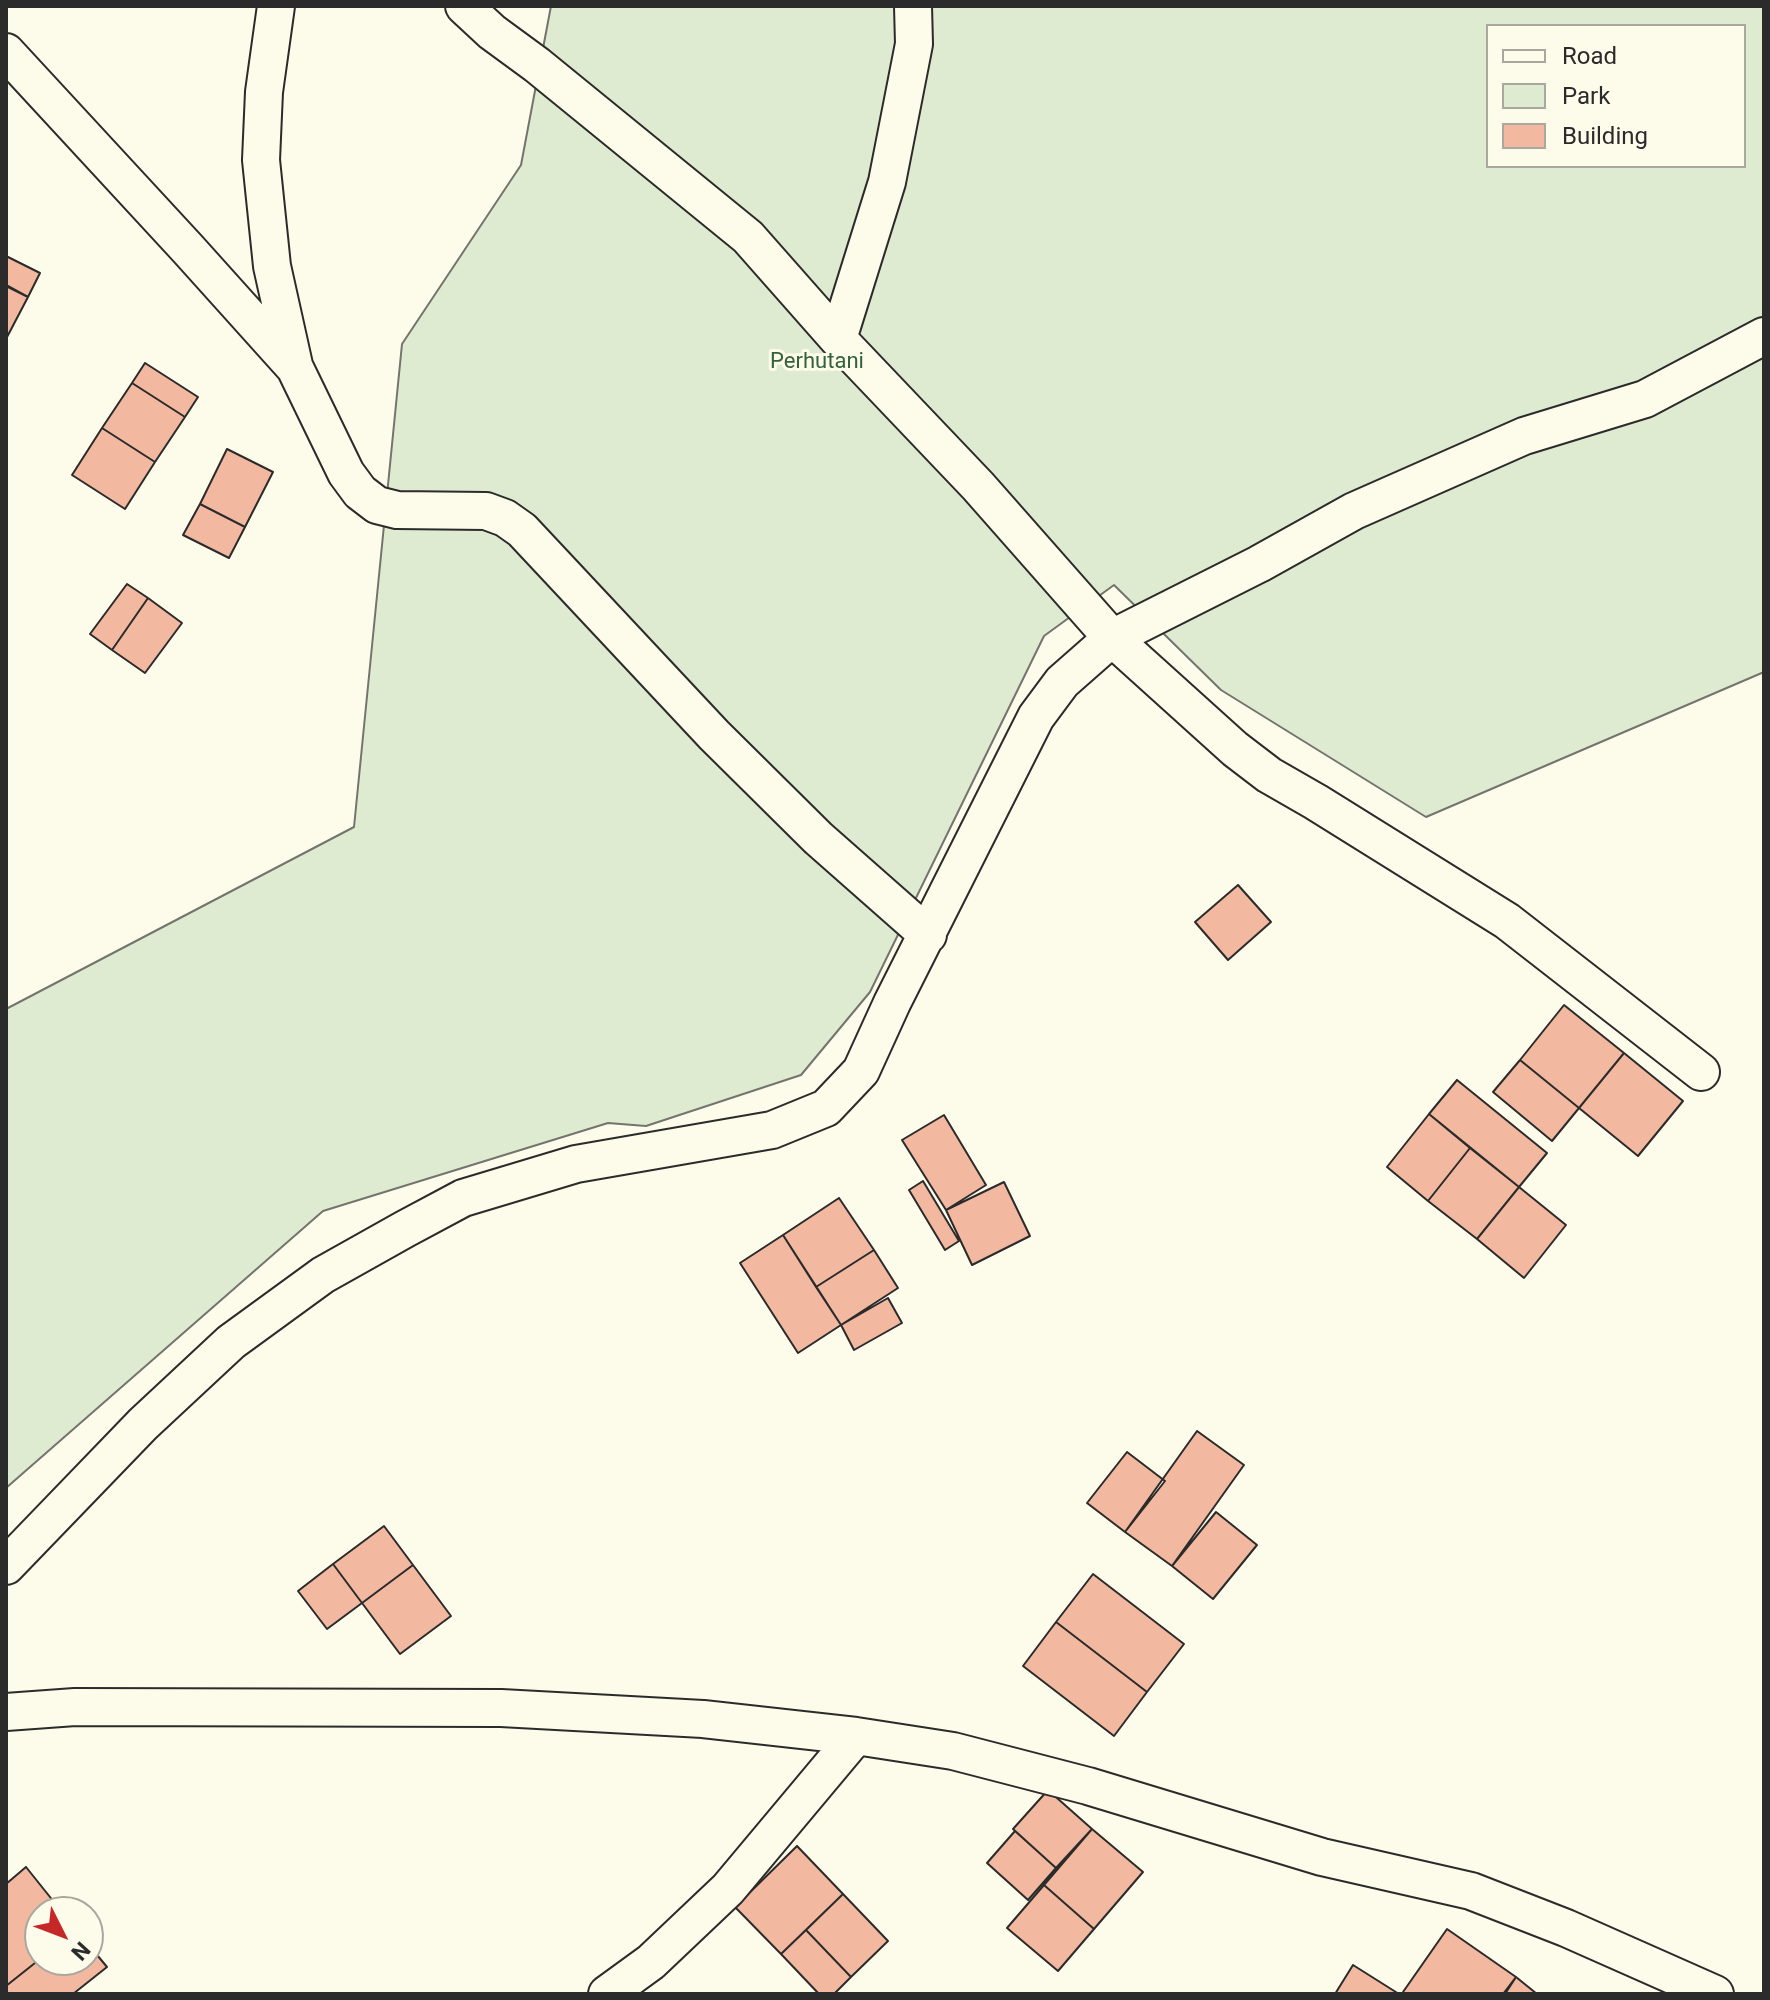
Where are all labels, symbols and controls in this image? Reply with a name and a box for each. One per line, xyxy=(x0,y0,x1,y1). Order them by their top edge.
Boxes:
legend xyxy=(1486,24,1746,168)
text: Road xyxy=(1562,42,1617,70)
text: Park xyxy=(1562,82,1610,110)
text: Building xyxy=(1562,122,1648,150)
park label: Perhutani xyxy=(770,349,864,375)
north arrow xyxy=(24,1896,104,1976)
text: N xyxy=(66,1937,95,1965)

